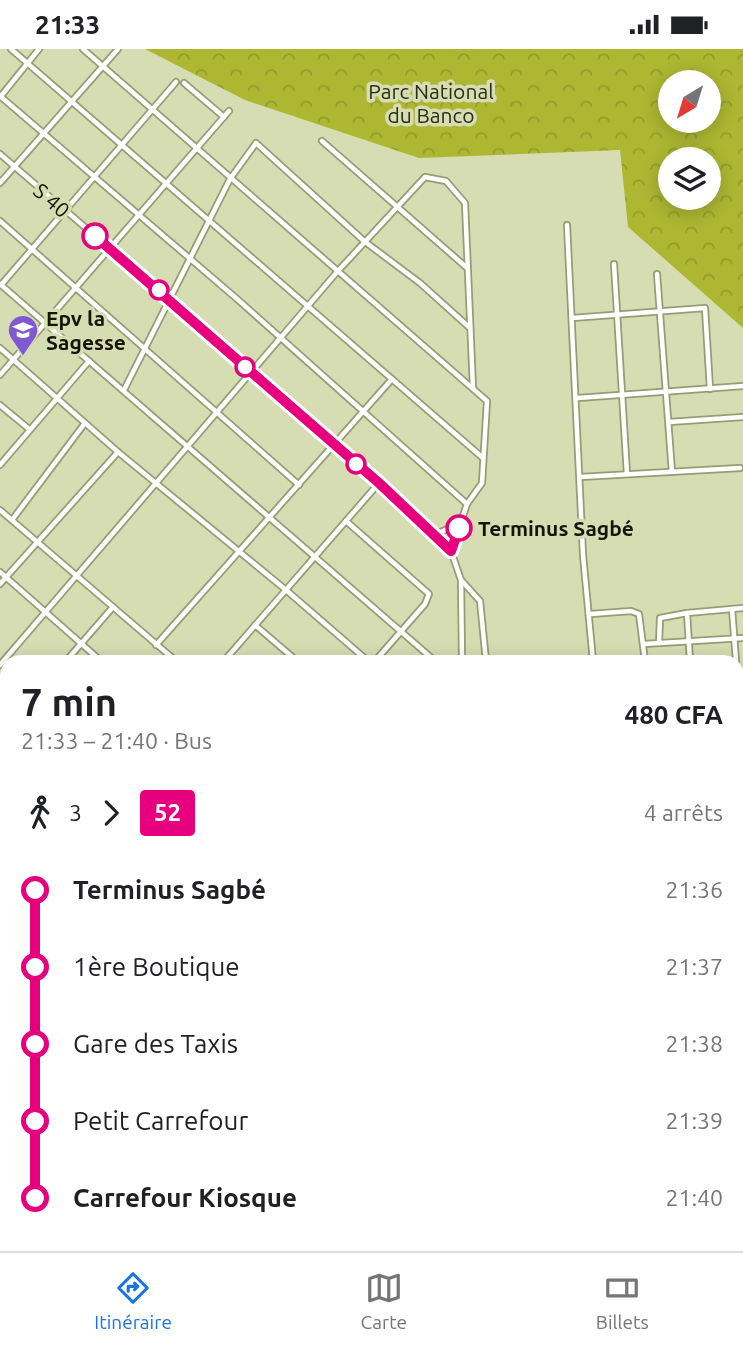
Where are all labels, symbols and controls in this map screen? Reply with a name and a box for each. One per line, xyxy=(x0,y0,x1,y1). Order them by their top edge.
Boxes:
text: 21:33 xyxy=(35,10,100,39)
north arrow xyxy=(658,70,721,133)
map controls xyxy=(658,70,721,210)
park label: Parc National du Banco xyxy=(368,79,494,127)
button: layers xyxy=(658,147,721,210)
street label: S 40 xyxy=(29,178,75,222)
unlabelled marker xyxy=(82,223,108,249)
unlabelled marker xyxy=(149,280,169,300)
place label: Epv la Sagesse xyxy=(46,306,126,354)
school or university icon: Epv la Sagesse xyxy=(6,313,40,357)
unlabelled marker xyxy=(235,357,255,377)
unlabelled marker xyxy=(346,454,366,474)
marker: Terminus Sagbé xyxy=(446,515,472,541)
place label: Terminus Sagbé xyxy=(478,516,634,540)
text: 7 min xyxy=(21,681,117,723)
text: 480 CFA xyxy=(625,700,723,729)
text: 21:33 – 21:40 · Bus xyxy=(21,728,212,753)
icon: walk xyxy=(21,794,59,832)
icon: forward xyxy=(92,794,130,832)
text: 52 xyxy=(154,799,181,826)
text: 3 xyxy=(69,800,82,825)
text: 4 arrêts xyxy=(644,800,723,825)
text: Terminus Sagbé xyxy=(73,875,266,904)
text: 21:36 xyxy=(665,877,723,902)
text: 1ère Boutique xyxy=(73,952,240,981)
text: 21:37 xyxy=(665,954,723,979)
text: Gare des Taxis xyxy=(73,1029,238,1058)
text: 21:38 xyxy=(665,1031,723,1056)
text: Petit Carrefour xyxy=(73,1106,248,1135)
text: 21:39 xyxy=(665,1108,723,1133)
text: Carrefour Kiosque xyxy=(73,1183,297,1212)
text: 21:40 xyxy=(665,1185,723,1210)
tab: Itinéraire xyxy=(94,1269,172,1333)
tab: Carte xyxy=(361,1269,407,1333)
tab: Billets xyxy=(596,1269,649,1333)

